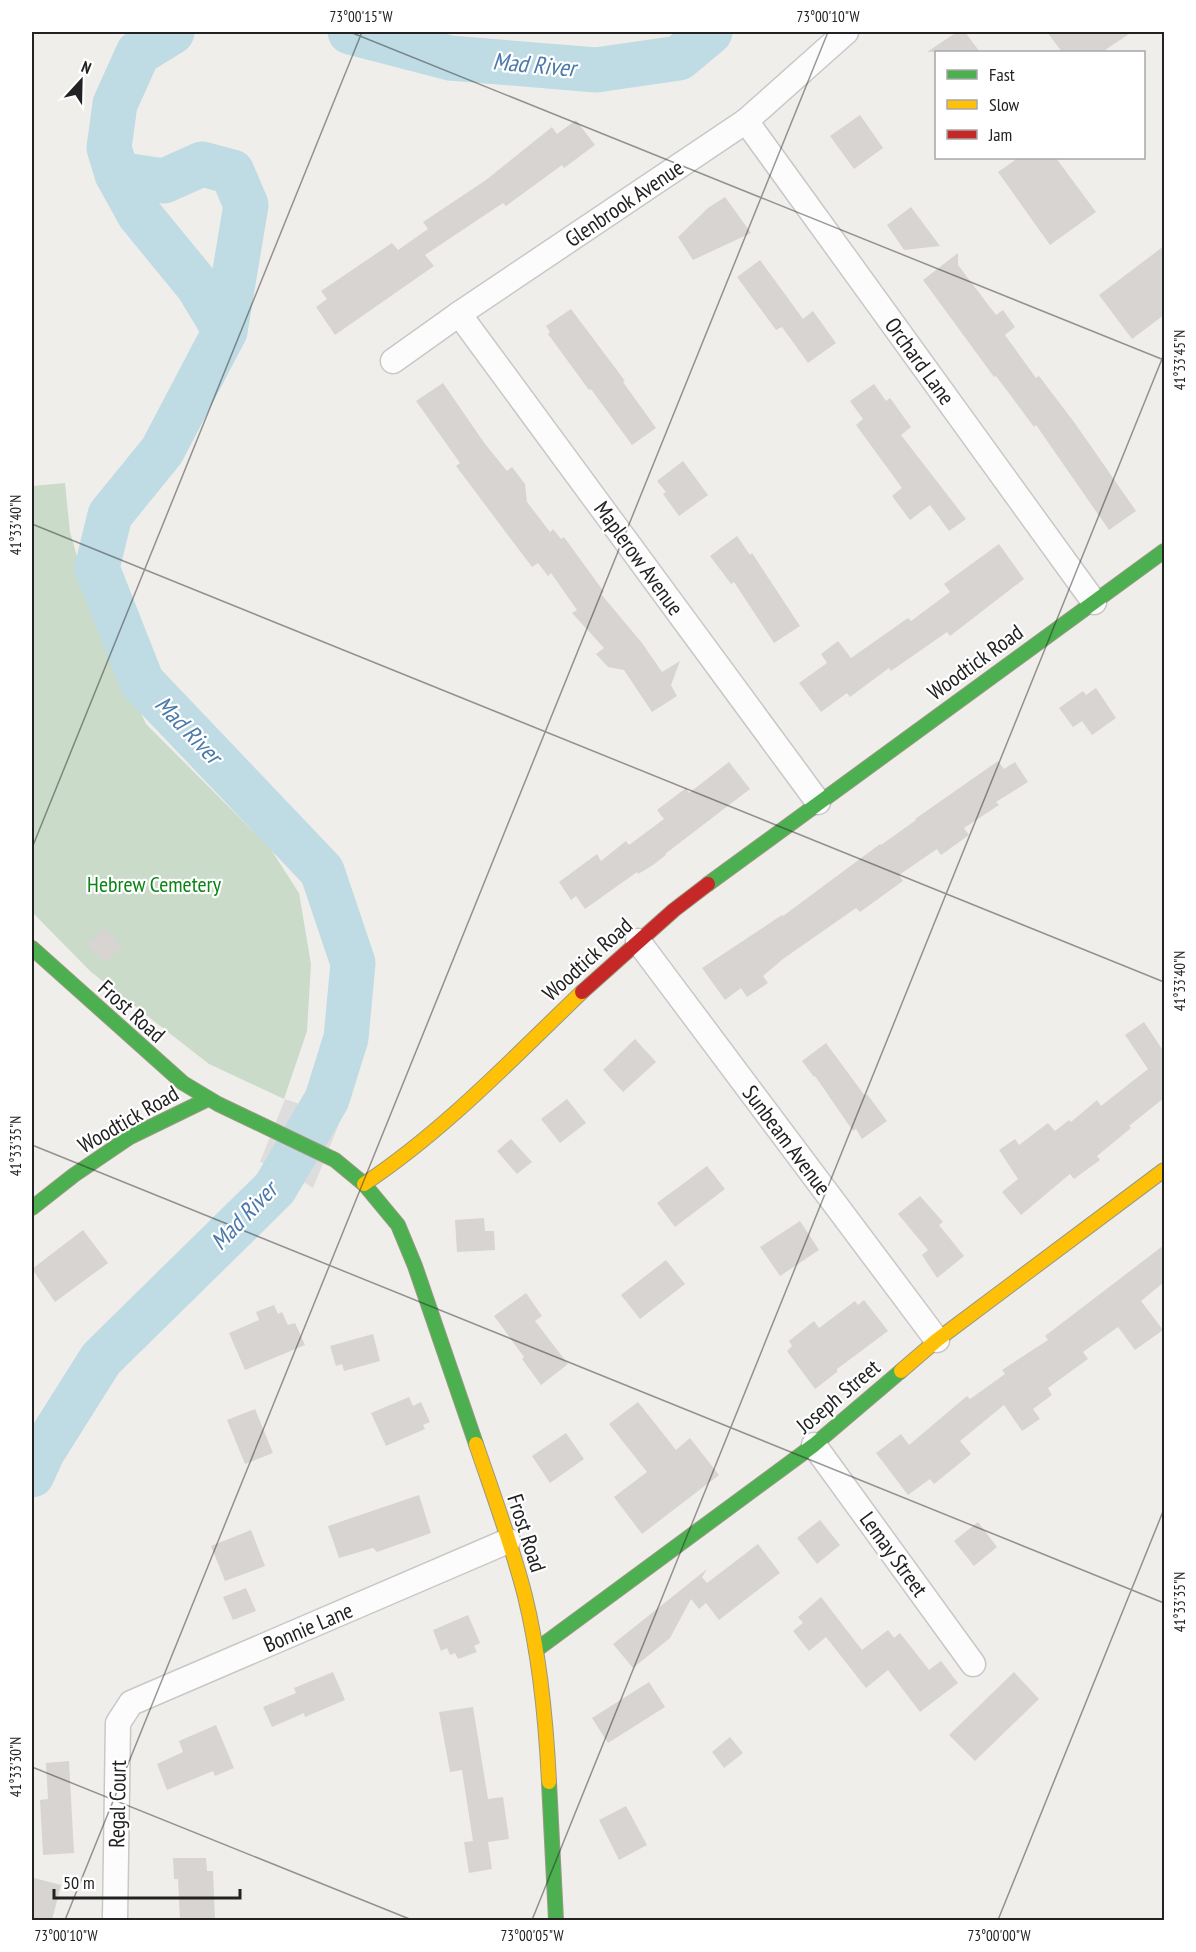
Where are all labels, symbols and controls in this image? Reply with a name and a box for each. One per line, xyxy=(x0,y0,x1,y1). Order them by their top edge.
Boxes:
text: 73°00'15"W xyxy=(329,7,393,26)
text: 73°00'10"W xyxy=(796,7,860,26)
water label: Mad River xyxy=(491,45,580,84)
north arrow xyxy=(51,51,111,111)
legend xyxy=(935,51,1145,159)
text: N xyxy=(79,56,94,78)
text: Fast xyxy=(989,63,1015,86)
text: Slow xyxy=(989,93,1020,116)
text: Jam xyxy=(988,123,1012,146)
street label: Glenbrook Avenue xyxy=(559,153,689,253)
street label: Orchard Lane xyxy=(879,312,961,410)
text: 41°33'45"N xyxy=(1170,330,1189,390)
text: 41°33'40"N xyxy=(6,495,25,555)
street label: Maplerow Avenue xyxy=(588,495,690,621)
street label: Woodtick Road xyxy=(922,618,1028,706)
water label: Mad River xyxy=(148,689,231,773)
park label: Hebrew Cemetery xyxy=(87,870,222,898)
street label: Woodtick Road xyxy=(536,911,638,1007)
text: 41°33'40"N xyxy=(1170,951,1189,1011)
street label: Frost Road xyxy=(93,974,171,1048)
street label: Woodtick Road xyxy=(73,1079,183,1159)
street label: Sunbeam Avenue xyxy=(737,1080,837,1200)
text: 41°33'35"N xyxy=(6,1116,25,1176)
water label: Mad River xyxy=(204,1173,286,1256)
street label: Joseph Street xyxy=(790,1353,886,1440)
street label: Frost Road xyxy=(501,1490,553,1576)
street label: Lemay Street xyxy=(854,1506,934,1602)
text: 41°33'35"N xyxy=(1170,1572,1189,1632)
street label: Bonnie Lane xyxy=(259,1596,357,1658)
text: 41°33'30"N xyxy=(6,1737,25,1797)
street label: Regal Court xyxy=(102,1760,132,1848)
scale bar xyxy=(54,1862,240,1900)
text: 50 m xyxy=(63,1871,95,1894)
text: 73°00'10"W xyxy=(34,1926,98,1945)
text: 73°00'05"W xyxy=(500,1926,564,1945)
text: 73°00'00"W xyxy=(967,1926,1031,1945)

